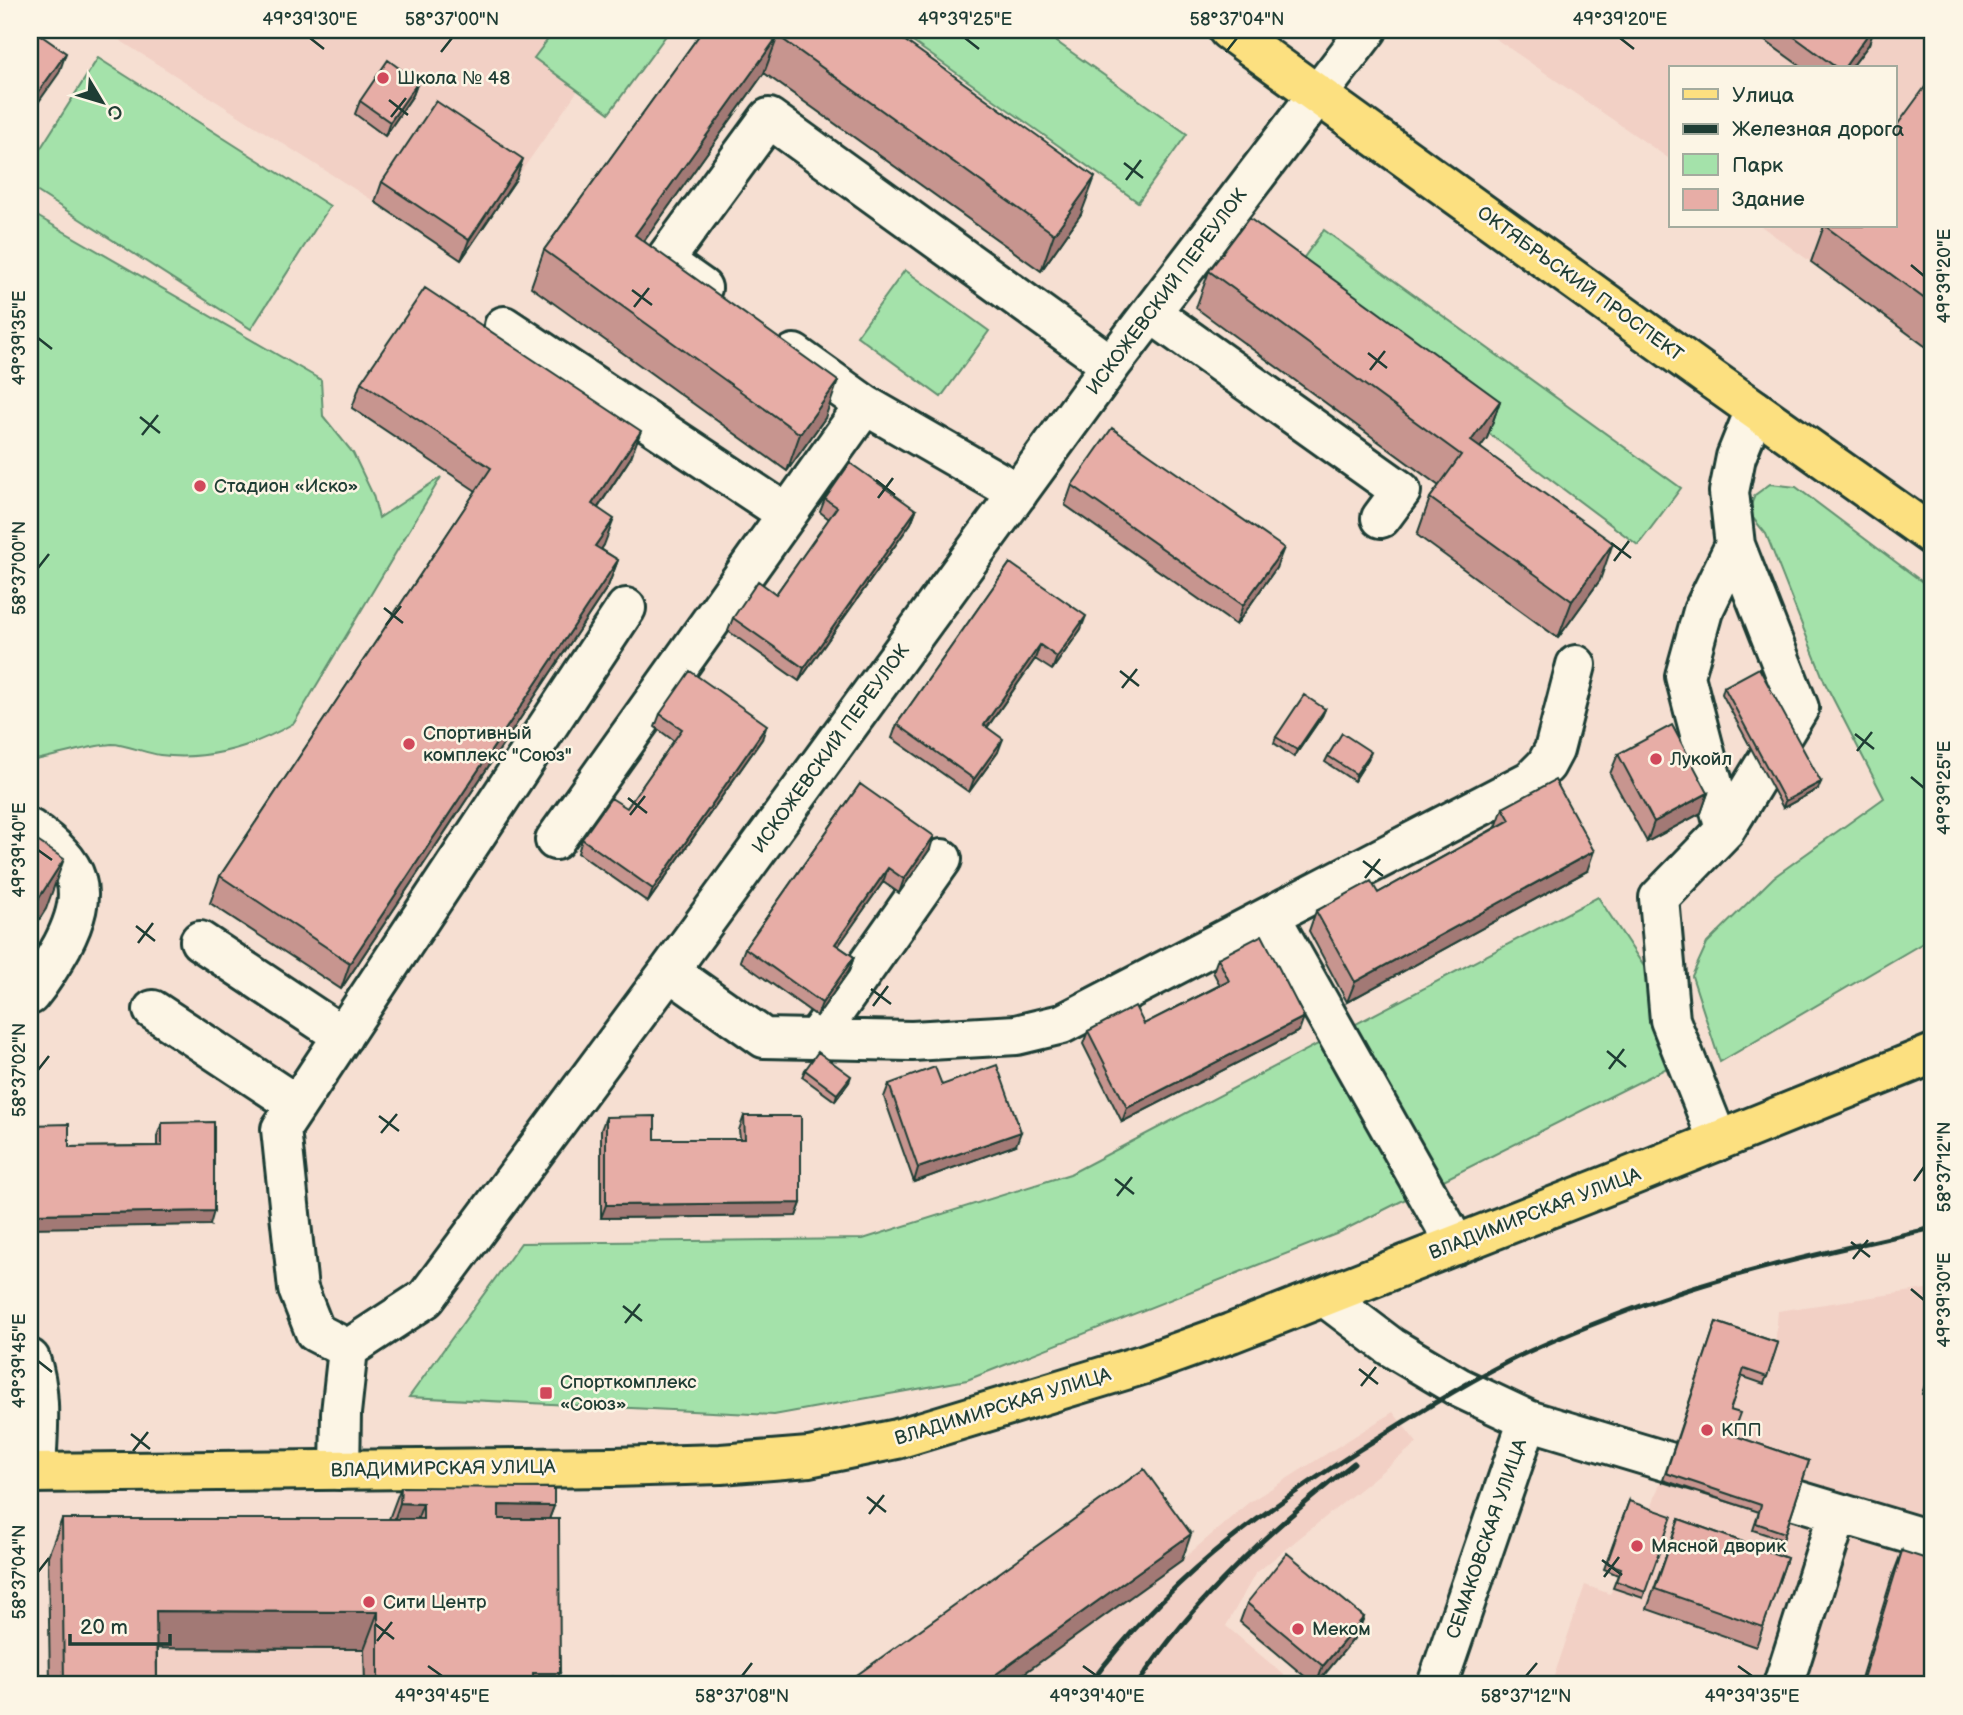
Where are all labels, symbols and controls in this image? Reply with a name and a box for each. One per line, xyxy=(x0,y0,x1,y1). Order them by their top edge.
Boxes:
text: 49°39'30"E xyxy=(262,9,358,30)
text: 58°37'00"N xyxy=(405,9,499,30)
text: 49°39'25"E xyxy=(918,9,1012,30)
text: 58°37'04"N xyxy=(1190,9,1284,30)
text: 49°39'20"E xyxy=(1573,9,1668,30)
north arrow xyxy=(66,66,136,136)
legend xyxy=(1669,66,1896,228)
place label: Школа № 48 xyxy=(397,67,510,90)
marker: Школа № 48 xyxy=(375,70,391,86)
text: Улица xyxy=(1732,83,1795,108)
text: С xyxy=(101,99,127,124)
text: Железная дорога xyxy=(1732,117,1905,142)
text: Парк xyxy=(1732,153,1783,178)
street label: ИСКОЖЕВСКИЙ ПЕРЕУЛОК xyxy=(1082,184,1253,400)
text: Здание xyxy=(1732,187,1805,212)
street label: ОКТЯБРЬСКИЙ ПРОСПЕКТ xyxy=(1473,202,1687,366)
text: 49°39'20"E xyxy=(1934,228,1955,323)
text: 49°39'35"E xyxy=(9,290,30,386)
place label: Стадион «Иско» xyxy=(214,475,358,498)
marker: Стадион «Иско» xyxy=(192,478,208,494)
text: 58°37'00"N xyxy=(9,521,30,615)
street label: ИСКОЖЕВСКИЙ ПЕРЕУЛОК xyxy=(748,640,915,858)
place label: Спортивный комплекс "Союз" xyxy=(423,722,572,767)
marker: Спортивный комплекс "Союз" xyxy=(401,736,417,752)
text: 49°39'25"E xyxy=(1934,741,1955,835)
place label: Лукойл xyxy=(1669,748,1732,771)
marker: Лукойл xyxy=(1648,751,1664,767)
text: 49°39'40"E xyxy=(9,802,30,898)
text: 58°37'02"N xyxy=(9,1023,30,1117)
text: 58°37'12"N xyxy=(1934,1122,1955,1212)
street label: ВЛАДИМИРСКАЯ УЛИЦА xyxy=(1426,1163,1645,1265)
text: 49°39'30"E xyxy=(1934,1252,1955,1348)
text: 49°39'45"E xyxy=(9,1313,30,1409)
street label: ВЛАДИМИРСКАЯ УЛИЦА xyxy=(892,1363,1114,1451)
place label: Спорткомплекс «Союз» xyxy=(560,1371,697,1416)
marker: Спорткомплекс «Союз» xyxy=(538,1385,554,1401)
place label: КПП xyxy=(1721,1419,1762,1442)
marker: КПП xyxy=(1699,1422,1715,1438)
street label: СЕМАКОВСКАЯ УЛИЦА xyxy=(1442,1436,1532,1642)
street label: ВЛАДИМИРСКАЯ УЛИЦА xyxy=(330,1456,556,1482)
text: 58°37'04"N xyxy=(9,1525,30,1619)
place label: Мясной дворик xyxy=(1651,1535,1786,1558)
marker: Мясной дворик xyxy=(1629,1538,1645,1554)
place label: Сити Центр xyxy=(383,1591,487,1614)
marker: Сити Центр xyxy=(361,1594,377,1610)
scale bar xyxy=(70,1603,170,1647)
text: 20 m xyxy=(80,1615,128,1640)
place label: Меком xyxy=(1312,1618,1371,1641)
marker: Меком xyxy=(1290,1621,1306,1637)
text: 49°39'45"E xyxy=(394,1686,490,1707)
text: 58°37'08"N xyxy=(695,1686,789,1707)
text: 49°39'40"E xyxy=(1049,1686,1145,1707)
text: 58°37'12"N xyxy=(1481,1686,1571,1707)
text: 49°39'35"E xyxy=(1704,1686,1800,1707)

